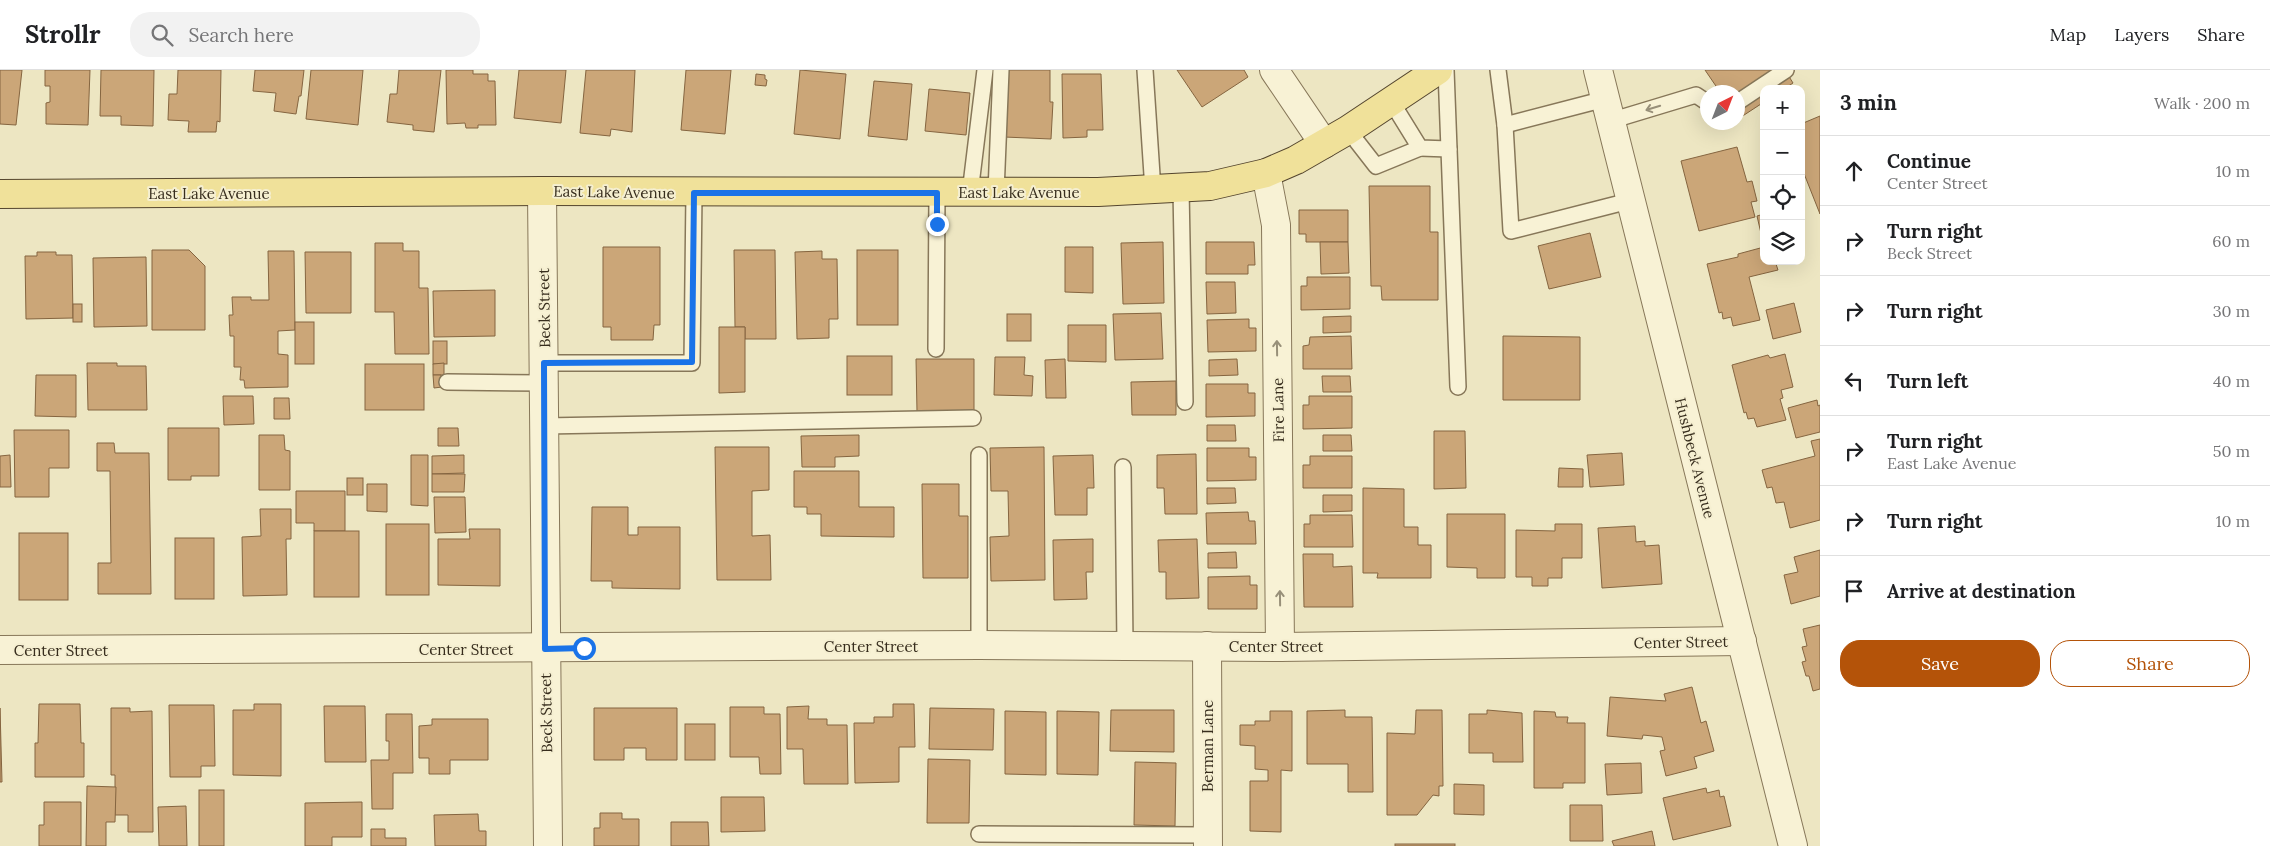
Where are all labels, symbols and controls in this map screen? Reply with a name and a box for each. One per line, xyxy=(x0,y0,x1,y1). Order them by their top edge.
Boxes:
search box xyxy=(130,12,480,57)
text: Strollr xyxy=(25,19,100,50)
icon: search xyxy=(148,21,176,49)
text: Search here xyxy=(188,23,294,47)
text: Map xyxy=(2050,23,2086,46)
text: Layers xyxy=(2114,23,2169,46)
text: Share xyxy=(2197,23,2245,46)
north arrow xyxy=(1700,85,1745,130)
map controls xyxy=(1760,85,1805,265)
button: + xyxy=(1760,85,1805,130)
text: 3 min xyxy=(1840,89,1897,116)
text: Walk · 200 m xyxy=(2154,93,2250,113)
one-way arrow xyxy=(1646,104,1662,114)
button: − xyxy=(1760,130,1805,175)
text: Continue xyxy=(1887,149,1971,173)
icon: ahead xyxy=(1840,157,1868,185)
text: 10 m xyxy=(2216,161,2250,181)
text: Center Street xyxy=(1887,173,1988,193)
button: locate xyxy=(1760,175,1805,220)
street label: East Lake Avenue xyxy=(553,181,675,203)
street label: East Lake Avenue xyxy=(958,183,1080,202)
street label: East Lake Avenue xyxy=(148,184,270,203)
route end xyxy=(926,213,949,236)
text: Turn right xyxy=(1887,219,1983,243)
button: layers xyxy=(1760,220,1805,265)
icon: right xyxy=(1840,227,1868,255)
text: 60 m xyxy=(2212,231,2250,251)
text: Beck Street xyxy=(1887,243,1972,263)
street label: Beck Street xyxy=(534,268,554,348)
icon: right xyxy=(1840,297,1868,325)
text: Turn right xyxy=(1887,299,1983,323)
text: 30 m xyxy=(2213,301,2250,321)
one-way arrow xyxy=(1272,341,1282,357)
icon: left xyxy=(1840,367,1868,395)
text: Turn left xyxy=(1887,369,1968,393)
text: 40 m xyxy=(2213,371,2250,391)
street label: Fire Lane xyxy=(1268,377,1288,443)
street label: Hushbeck Avenue xyxy=(1671,396,1719,520)
text: Turn right xyxy=(1887,429,1983,453)
icon: right xyxy=(1840,437,1868,465)
text: 50 m xyxy=(2213,441,2250,461)
text: East Lake Avenue xyxy=(1887,453,2017,473)
icon: right xyxy=(1840,507,1868,535)
text: Turn right xyxy=(1887,509,1983,533)
text: 10 m xyxy=(2216,511,2250,531)
icon: arrive xyxy=(1840,577,1868,605)
text: Arrive at destination xyxy=(1887,579,2076,603)
one-way arrow xyxy=(1275,591,1284,607)
street label: Center Street xyxy=(1634,632,1729,652)
route start xyxy=(573,637,596,660)
street label: Center Street xyxy=(824,637,918,656)
street label: Center Street xyxy=(1229,637,1323,656)
street label: Center Street xyxy=(419,640,513,659)
button: Save xyxy=(1840,640,2040,687)
button: Share xyxy=(2050,640,2250,687)
street label: Center Street xyxy=(14,641,108,660)
street label: Beck Street xyxy=(536,673,556,753)
street label: Berman Lane xyxy=(1198,700,1217,792)

